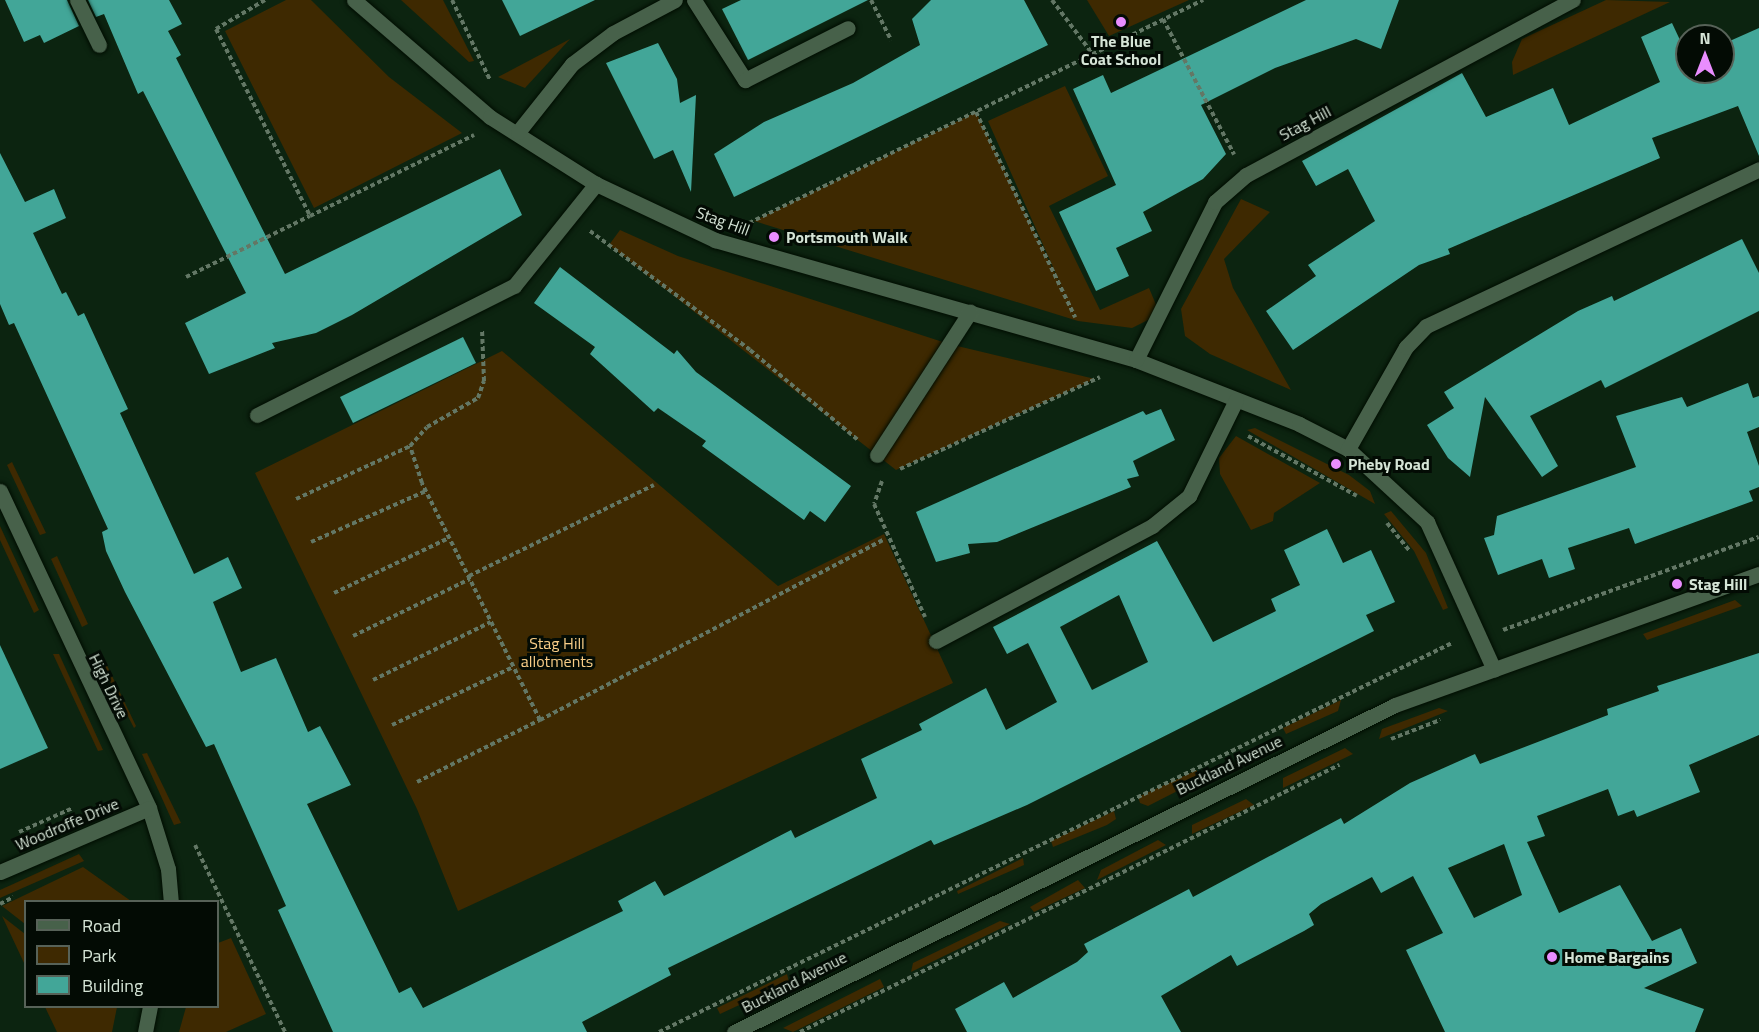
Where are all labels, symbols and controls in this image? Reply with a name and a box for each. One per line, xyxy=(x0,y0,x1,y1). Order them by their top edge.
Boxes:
marker: The Blue Coat School xyxy=(1114,15,1128,29)
north arrow xyxy=(1675,24,1735,84)
text: N xyxy=(1699,26,1711,50)
place label: The Blue Coat School xyxy=(1081,31,1161,69)
street label: Stag Hill xyxy=(1276,101,1334,145)
street label: Stag Hill xyxy=(694,202,752,240)
place label: Portsmouth Walk xyxy=(786,227,908,247)
marker: Portsmouth Walk xyxy=(767,230,781,244)
place label: Pheby Road xyxy=(1348,454,1430,474)
marker: Pheby Road xyxy=(1329,457,1343,471)
place label: Stag Hill xyxy=(1689,574,1747,594)
marker: Stag Hill xyxy=(1670,577,1684,591)
park label: Stag Hill allotments xyxy=(521,633,593,671)
street label: High Drive xyxy=(85,650,133,722)
street label: Buckland Avenue xyxy=(1173,731,1285,799)
street label: Woodroffe Drive xyxy=(13,794,121,854)
legend xyxy=(24,900,219,1008)
text: Road xyxy=(82,912,121,939)
text: Park xyxy=(82,942,116,969)
street label: Buckland Avenue xyxy=(738,947,850,1017)
place label: Home Bargains xyxy=(1564,947,1669,967)
marker: Home Bargains xyxy=(1545,950,1559,964)
text: Building xyxy=(82,972,143,999)

